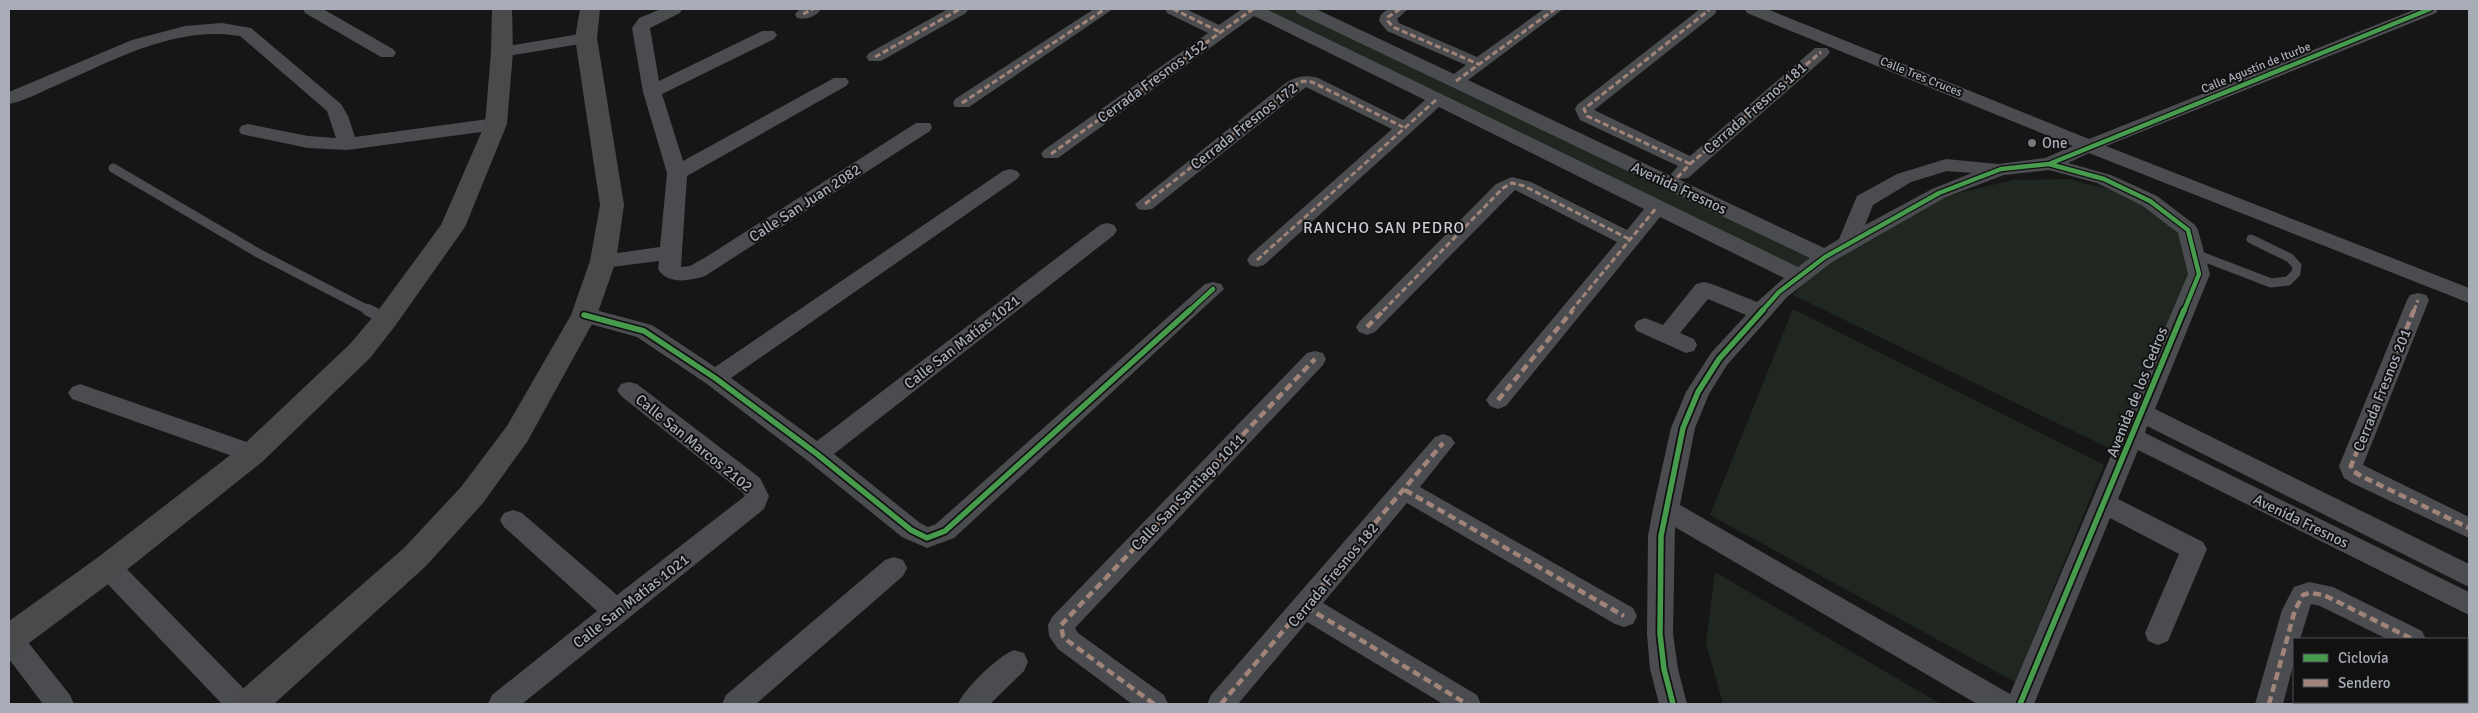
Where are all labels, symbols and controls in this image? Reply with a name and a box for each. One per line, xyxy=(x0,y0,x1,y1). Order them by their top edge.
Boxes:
street label: Cerrada Fresnos 152 xyxy=(1094,35,1210,127)
street label: Calle Agustín de Iturbe xyxy=(2199,39,2313,97)
street label: Calle Tres Cruces xyxy=(1878,54,1964,100)
street label: Cerrada Fresnos 181 xyxy=(1700,58,1810,158)
street label: Cerrada Fresnos 172 xyxy=(1187,79,1301,173)
place label: One xyxy=(2042,134,2068,152)
marker: One xyxy=(2026,137,2038,149)
street label: Avenida Fresnos xyxy=(1628,158,1730,218)
street label: Calle San Juan 2082 xyxy=(746,160,864,246)
district label: RANCHO SAN PEDRO xyxy=(1303,218,1465,238)
street label: Calle San Matías 1021 xyxy=(900,291,1024,393)
street label: Avenida de los Cedros xyxy=(2103,324,2172,460)
street label: Cerrada Fresnos 201 xyxy=(2349,326,2415,454)
street label: Calle San Marcos 2102 xyxy=(632,390,756,496)
street label: Calle San Santiago 1011 xyxy=(1127,430,1249,554)
street label: Avenida Fresnos xyxy=(2251,490,2352,552)
street label: Cerrada Fresnos 182 xyxy=(1284,519,1382,631)
street label: Calle San Matías 1021 xyxy=(569,550,693,652)
legend xyxy=(2293,638,2468,703)
text: Ciclovía xyxy=(2338,649,2389,667)
text: Sendero xyxy=(2338,674,2391,692)

